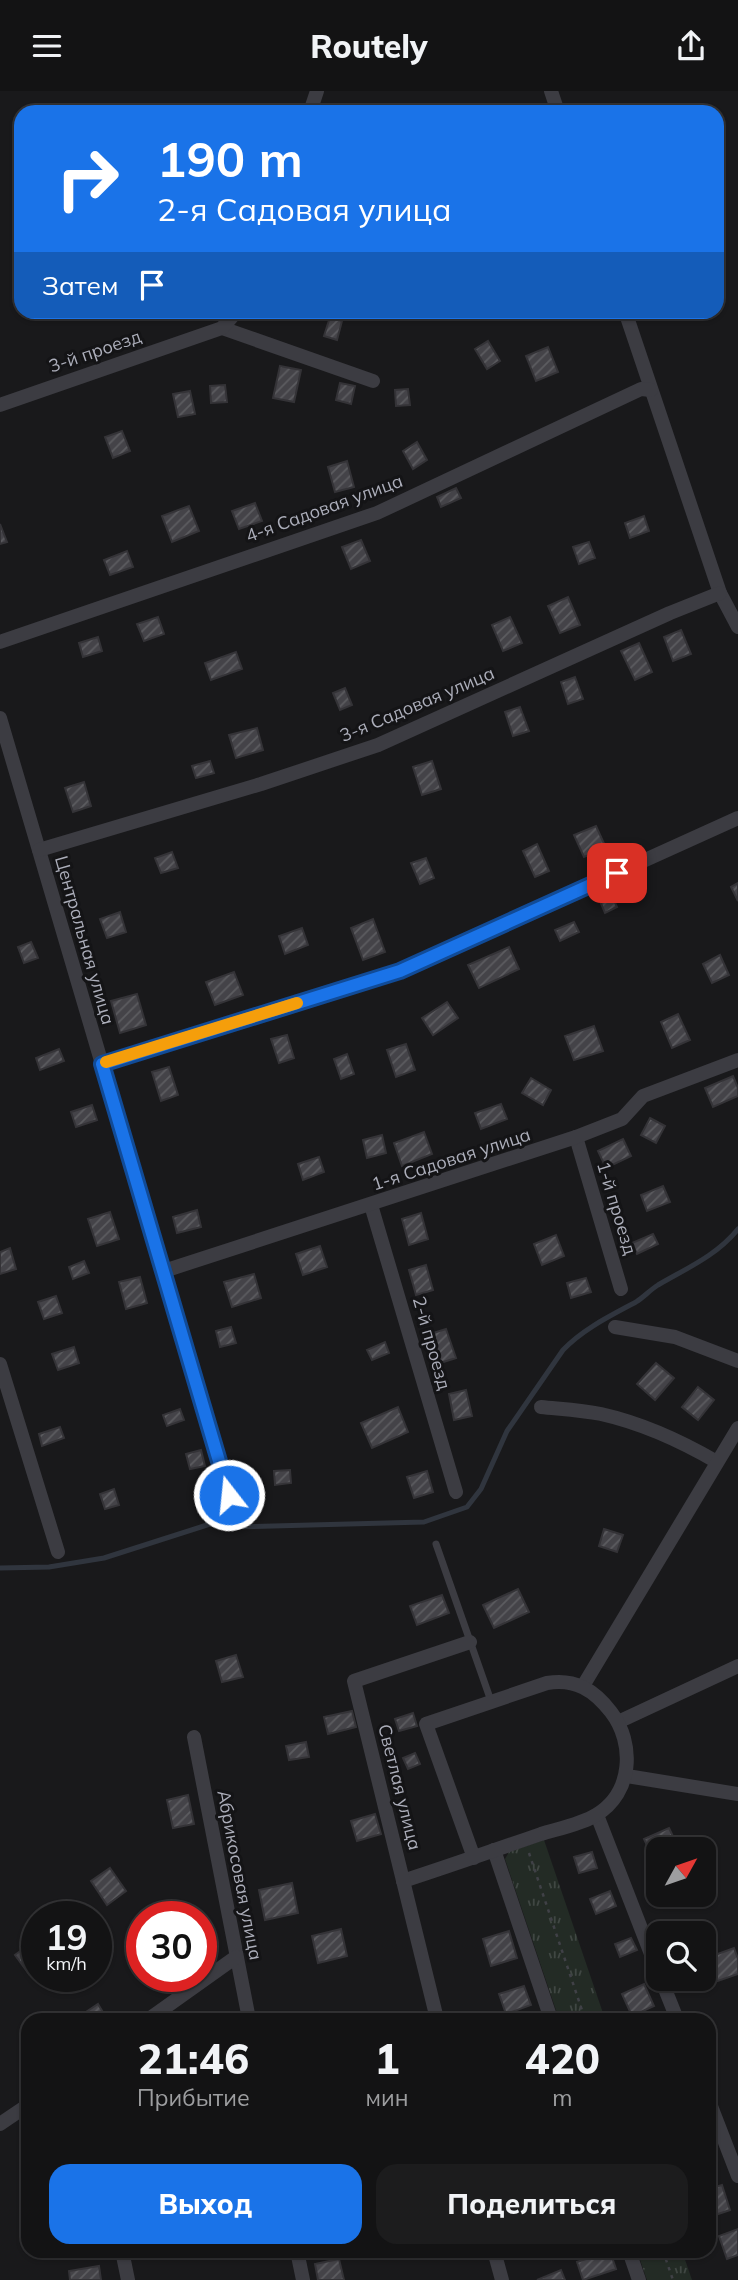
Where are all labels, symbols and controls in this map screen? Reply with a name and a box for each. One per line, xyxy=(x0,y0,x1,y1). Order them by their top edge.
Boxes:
text: Routely xyxy=(310,26,428,66)
icon: menu xyxy=(28,27,66,65)
icon: share xyxy=(672,27,710,65)
text: 190 m xyxy=(157,128,303,189)
icon: right xyxy=(42,133,133,224)
text: 2-я Садовая улица xyxy=(157,189,452,229)
icon: arrive xyxy=(133,266,171,304)
text: Затем xyxy=(42,269,119,302)
street label: 3-й проезд xyxy=(46,324,144,378)
street label: 4-я Садовая улица xyxy=(242,469,406,547)
street label: 3-я Садовая улица xyxy=(336,661,498,747)
pin xyxy=(587,843,647,903)
street label: Центральная улица xyxy=(50,853,120,1027)
icon: arrive xyxy=(598,854,636,892)
street label: 1-я Садовая улица xyxy=(369,1122,533,1196)
street label: 1-й проезд xyxy=(592,1159,642,1257)
street label: 2-й проезд xyxy=(408,1294,456,1393)
position arrow xyxy=(192,1458,266,1532)
street label: Светлая улица xyxy=(373,1722,427,1852)
street label: Абрикосовая улица xyxy=(212,1788,268,1962)
north arrow xyxy=(646,1837,716,1907)
map controls xyxy=(646,1837,716,1991)
speed limit sign: 30 xyxy=(126,1901,217,1992)
text: 19 xyxy=(45,1915,88,1959)
button: search xyxy=(646,1921,716,1991)
text: km/h xyxy=(46,1952,87,1975)
text: 21:46 xyxy=(137,2032,249,2085)
text: 1 xyxy=(374,2032,400,2085)
text: 420 xyxy=(524,2032,600,2085)
text: Прибытие xyxy=(137,2083,250,2112)
text: мин xyxy=(366,2083,409,2112)
text: m xyxy=(552,2083,572,2112)
button: Выход xyxy=(49,2164,362,2244)
button: Поделиться xyxy=(376,2164,688,2244)

